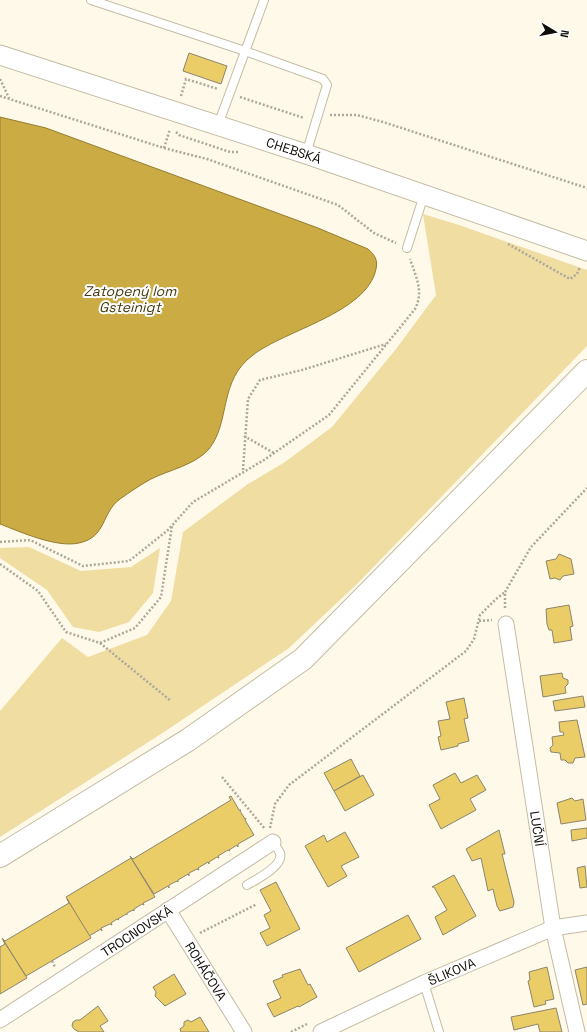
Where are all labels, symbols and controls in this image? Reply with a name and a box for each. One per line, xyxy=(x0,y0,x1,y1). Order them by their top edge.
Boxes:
north arrow xyxy=(535,12,575,52)
text: N xyxy=(557,29,572,39)
street label: CHEBSKÁ xyxy=(264,133,324,167)
water label: Zatopený lom Gsteinigt xyxy=(84,282,177,316)
street label: LUČNÍ xyxy=(526,810,549,848)
street label: TROCNOVSKÁ xyxy=(98,901,176,961)
street label: ROHÁČOVA xyxy=(181,939,231,1004)
street label: ŠLIKOVA xyxy=(425,954,478,989)

